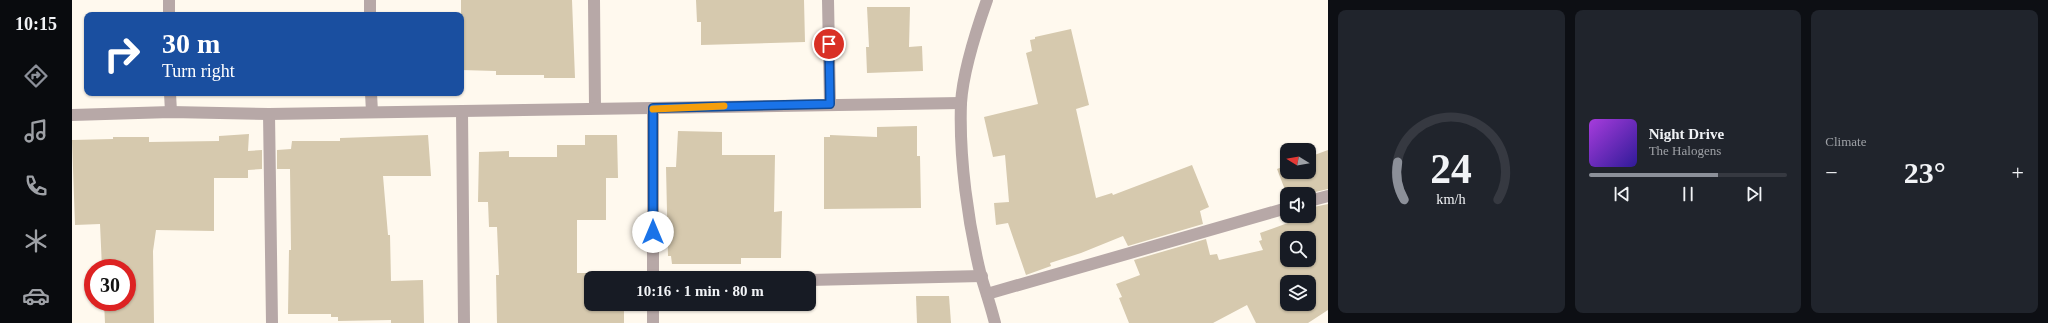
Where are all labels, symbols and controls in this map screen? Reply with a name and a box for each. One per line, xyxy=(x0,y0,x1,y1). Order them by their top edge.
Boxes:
text: 10:15 xyxy=(15,14,57,34)
pin xyxy=(812,27,846,61)
icon: right xyxy=(96,28,148,80)
text: 30 m xyxy=(162,28,220,59)
icon: arrive xyxy=(818,33,840,55)
text: Turn right xyxy=(162,61,235,81)
icon: directions xyxy=(22,62,50,90)
icon: music xyxy=(22,117,50,145)
text: Night Drive xyxy=(1649,126,1724,142)
text: Climate xyxy=(1825,134,1867,149)
north arrow xyxy=(1280,143,1316,179)
map controls xyxy=(1280,143,1316,311)
text: The Halogens xyxy=(1649,143,1721,158)
text: 24 xyxy=(1431,145,1472,191)
text: 23° xyxy=(1904,156,1946,189)
text: − xyxy=(1825,160,1838,185)
text: + xyxy=(2012,160,2024,185)
icon: phone xyxy=(22,172,50,200)
icon: previous xyxy=(1611,183,1633,205)
icon: pause xyxy=(1677,183,1699,205)
icon: next xyxy=(1743,183,1765,205)
button: sound xyxy=(1280,187,1316,223)
text: km/h xyxy=(1437,190,1466,206)
position arrow xyxy=(632,211,674,253)
icon: climate xyxy=(22,227,50,255)
button: search xyxy=(1280,231,1316,267)
speed limit sign: 30 xyxy=(84,259,136,311)
button: layers xyxy=(1280,275,1316,311)
icon: car xyxy=(22,282,50,310)
text: 10:16 · 1 min · 80 m xyxy=(636,283,764,299)

